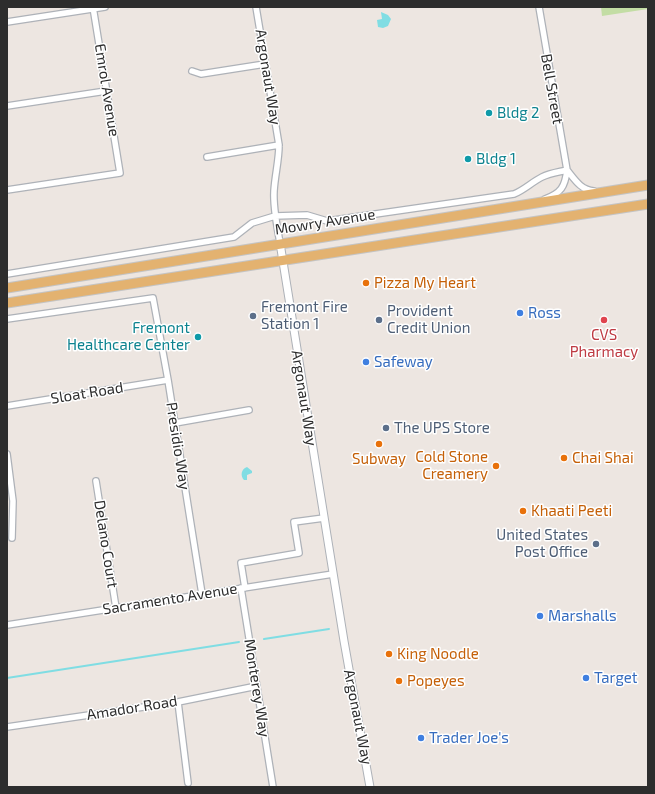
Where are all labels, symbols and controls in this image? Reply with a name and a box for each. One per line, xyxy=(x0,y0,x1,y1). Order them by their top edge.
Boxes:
street label: Argonaut Way xyxy=(252,28,284,126)
street label: Emrol Avenue xyxy=(91,42,123,138)
street label: Bell Street xyxy=(537,52,567,126)
place label: Bldg 2 xyxy=(497,104,539,122)
marker: Bldg 2 xyxy=(484,108,494,118)
place label: Bldg 1 xyxy=(476,150,516,168)
marker: Bldg 1 xyxy=(463,154,473,164)
street label: Mowry Avenue xyxy=(273,205,377,239)
place label: Pizza My Heart xyxy=(374,274,476,292)
marker: Pizza My Heart xyxy=(361,278,371,288)
place label: Fremont Fire Station 1 xyxy=(261,298,348,333)
place label: Provident Credit Union xyxy=(387,302,470,337)
place label: Ross xyxy=(528,304,561,322)
marker: Ross xyxy=(515,308,525,318)
marker: Fremont Fire Station 1 xyxy=(248,311,258,321)
marker: Provident Credit Union xyxy=(374,315,384,325)
marker: CVS Pharmacy xyxy=(599,315,609,325)
place label: Fremont Healthcare Center xyxy=(67,319,190,354)
place label: CVS Pharmacy xyxy=(570,326,638,361)
marker: Fremont Healthcare Center xyxy=(193,332,203,342)
street label: Argonaut Way xyxy=(288,349,320,447)
place label: Safeway xyxy=(374,353,433,371)
marker: Safeway xyxy=(361,357,371,367)
street label: Sloat Road xyxy=(49,378,125,408)
street label: Presidio Way xyxy=(162,401,194,491)
place label: The UPS Store xyxy=(394,419,490,437)
marker: The UPS Store xyxy=(381,423,391,433)
marker: Subway xyxy=(374,439,384,449)
place label: Cold Stone Creamery xyxy=(415,448,488,483)
place label: Chai Shai xyxy=(572,449,634,467)
place label: Subway xyxy=(352,450,406,468)
marker: Chai Shai xyxy=(559,453,569,463)
marker: Cold Stone Creamery xyxy=(491,461,501,471)
street label: Delano Court xyxy=(90,499,122,589)
place label: Khaati Peeti xyxy=(531,502,612,520)
marker: Khaati Peeti xyxy=(518,506,528,516)
place label: United States Post Office xyxy=(496,526,588,561)
marker: United States Post Office xyxy=(591,539,601,549)
street label: Sacramento Avenue xyxy=(101,579,239,619)
place label: Marshalls xyxy=(548,607,617,625)
marker: Marshalls xyxy=(535,611,545,621)
street label: Monterey Way xyxy=(240,637,274,739)
place label: King Noodle xyxy=(397,645,479,663)
marker: King Noodle xyxy=(384,649,394,659)
street label: Argonaut Way xyxy=(340,668,376,766)
place label: Target xyxy=(594,669,638,687)
place label: Popeyes xyxy=(407,672,465,690)
marker: Target xyxy=(581,673,591,683)
marker: Popeyes xyxy=(394,676,404,686)
street label: Amador Road xyxy=(85,692,179,724)
place label: Trader Joe's xyxy=(429,729,509,747)
marker: Trader Joe's xyxy=(416,733,426,743)

